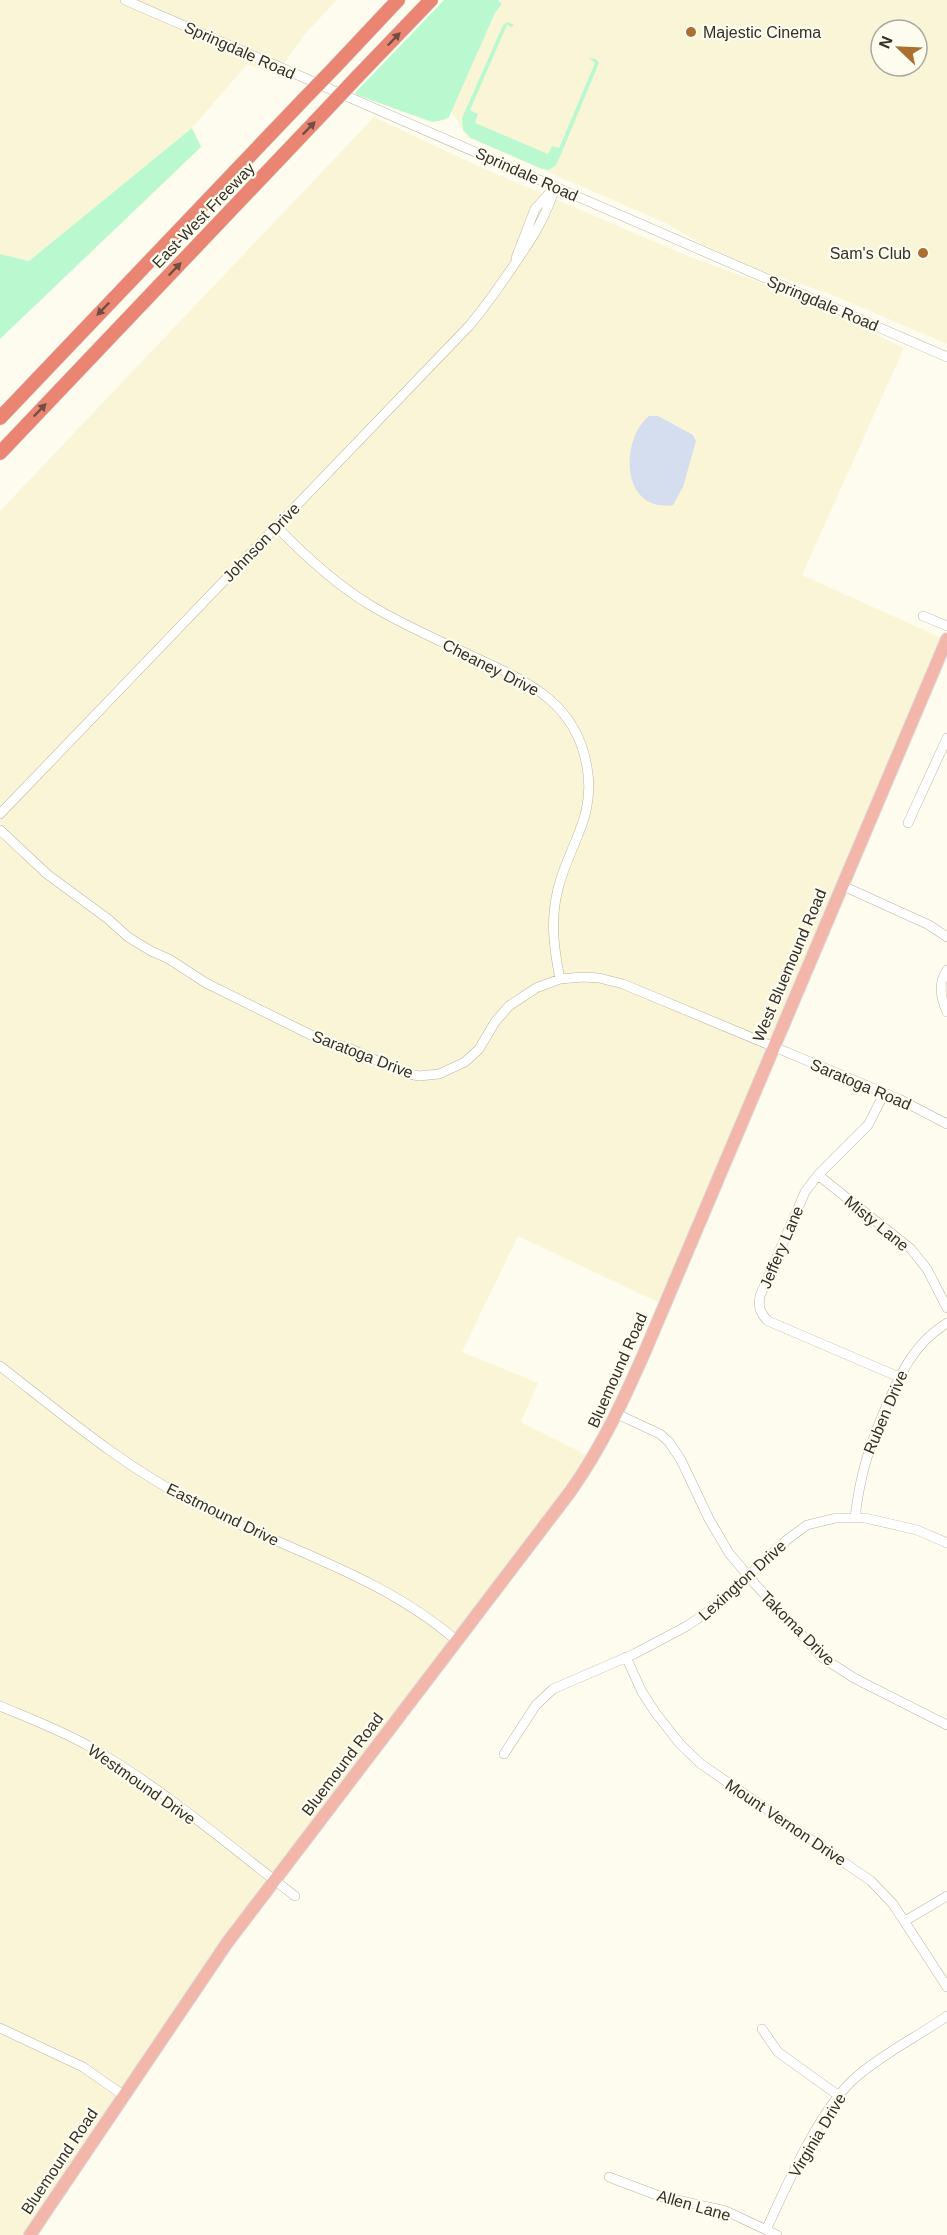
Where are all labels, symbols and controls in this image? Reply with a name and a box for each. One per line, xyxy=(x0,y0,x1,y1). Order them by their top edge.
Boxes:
street label: Springdale Road xyxy=(182,18,298,82)
north arrow xyxy=(869,18,929,78)
place label: Majestic Cinema xyxy=(703,24,821,41)
marker: Majestic Cinema xyxy=(684,25,698,39)
one-way arrow xyxy=(387,31,401,46)
text: N xyxy=(876,34,896,51)
one-way arrow xyxy=(302,120,316,135)
street label: Sprindale Road xyxy=(473,144,581,205)
street label: East-West Freeway xyxy=(149,159,258,271)
place label: Sam's Club xyxy=(830,245,911,262)
marker: Sam's Club xyxy=(916,246,930,260)
one-way arrow xyxy=(167,263,181,277)
street label: Springdale Road xyxy=(765,272,881,335)
one-way arrow xyxy=(97,301,111,315)
one-way arrow xyxy=(33,404,47,418)
street label: Johnson Drive xyxy=(220,500,303,585)
street label: Cheaney Drive xyxy=(440,636,542,699)
street label: West Bluemound Road xyxy=(750,886,829,1044)
street label: Saratoga Drive xyxy=(310,1027,416,1082)
street label: Saratoga Road xyxy=(808,1056,914,1113)
street label: Misty Lane xyxy=(841,1192,912,1254)
street label: Jeffery Lane xyxy=(756,1203,806,1291)
street label: Bluemound Road xyxy=(585,1310,650,1430)
street label: Ruben Drive xyxy=(860,1368,911,1456)
street label: Eastmound Drive xyxy=(164,1480,282,1549)
street label: Lexington Drive xyxy=(695,1537,789,1624)
street label: Takoma Drive xyxy=(757,1588,838,1669)
street label: Bluemound Road xyxy=(298,1710,386,1819)
street label: Westmound Drive xyxy=(85,1741,199,1828)
street label: Mount Vernon Drive xyxy=(722,1776,849,1869)
street label: Virginia Drive xyxy=(786,2090,849,2180)
street label: Bluemound Road xyxy=(18,2105,101,2217)
street label: Allen Lane xyxy=(655,2187,733,2224)

